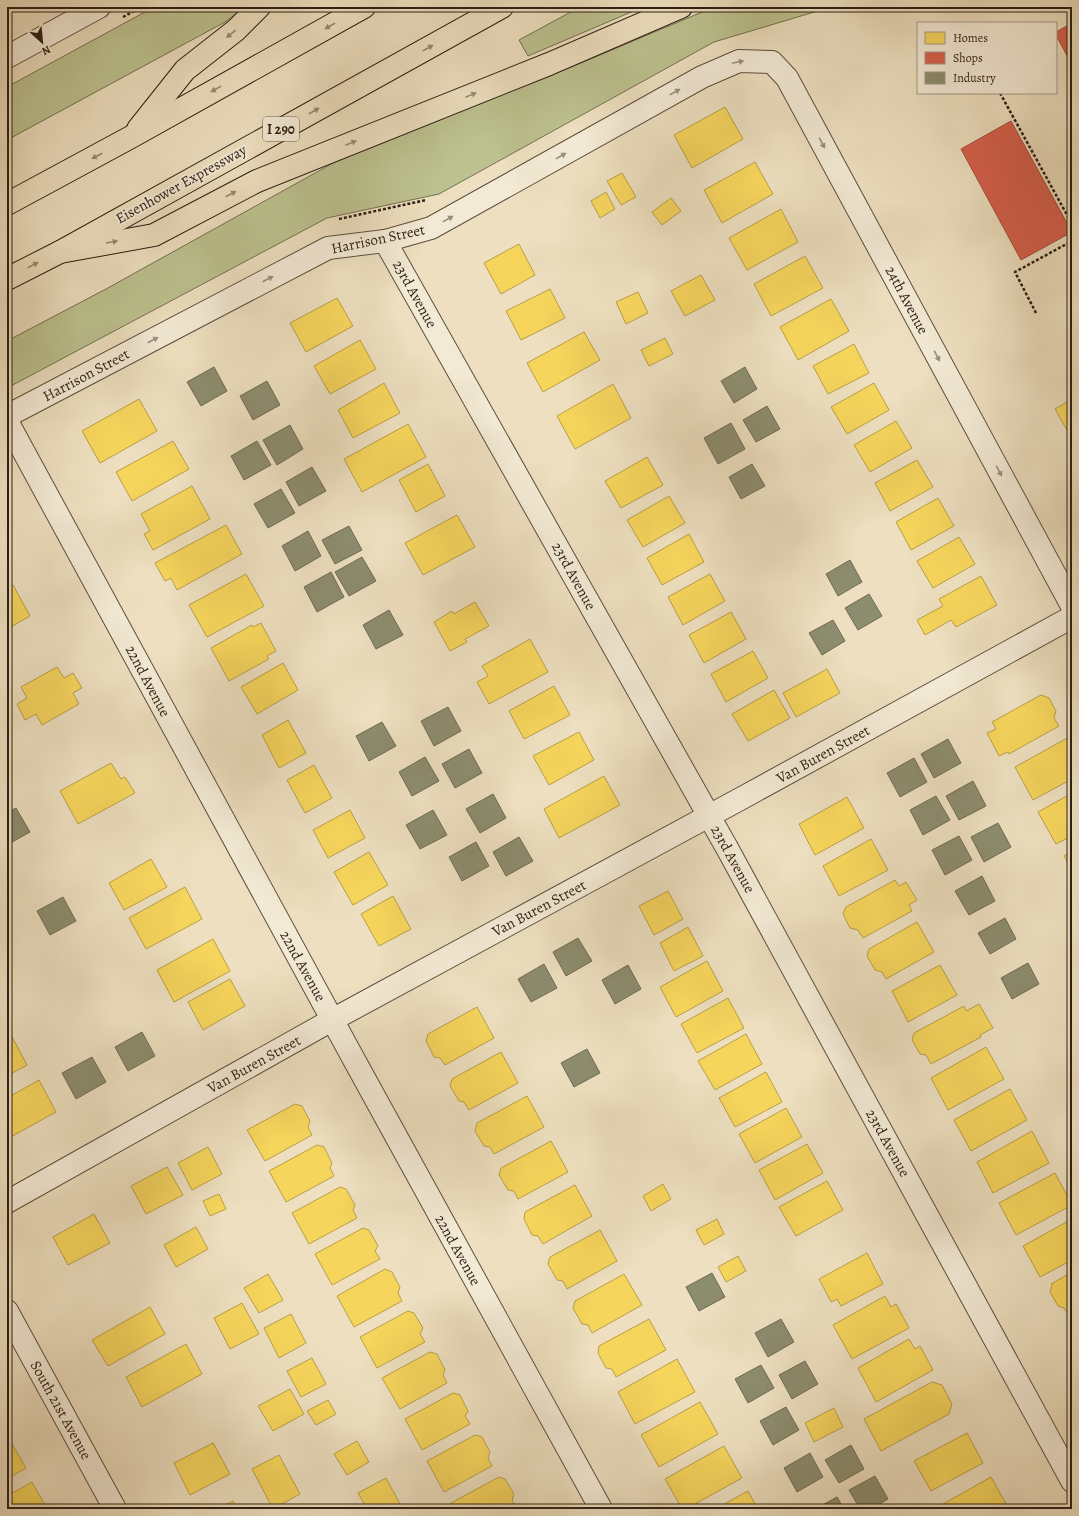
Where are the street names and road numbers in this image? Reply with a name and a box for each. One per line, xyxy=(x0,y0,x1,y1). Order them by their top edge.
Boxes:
road number: I 290 xyxy=(263,117,299,141)
street label: Eisenhower Expressway xyxy=(112,140,250,228)
street label: Harrison Street xyxy=(329,219,427,259)
street label: 23rd Avenue xyxy=(388,257,442,332)
street label: 24th Avenue xyxy=(881,262,933,338)
street label: Harrison Street xyxy=(39,344,133,406)
street label: 23rd Avenue xyxy=(547,539,601,614)
street label: 22nd Avenue xyxy=(121,642,175,720)
street label: Van Buren Street xyxy=(772,720,873,788)
street label: 23rd Avenue xyxy=(706,822,760,897)
street label: Van Buren Street xyxy=(488,875,589,942)
street label: 22nd Avenue xyxy=(275,927,331,1005)
street label: Van Buren Street xyxy=(203,1030,304,1098)
street label: 23rd Avenue xyxy=(861,1106,915,1181)
street label: 22nd Avenue xyxy=(430,1211,486,1289)
street label: South 21st Avenue xyxy=(26,1357,97,1463)

